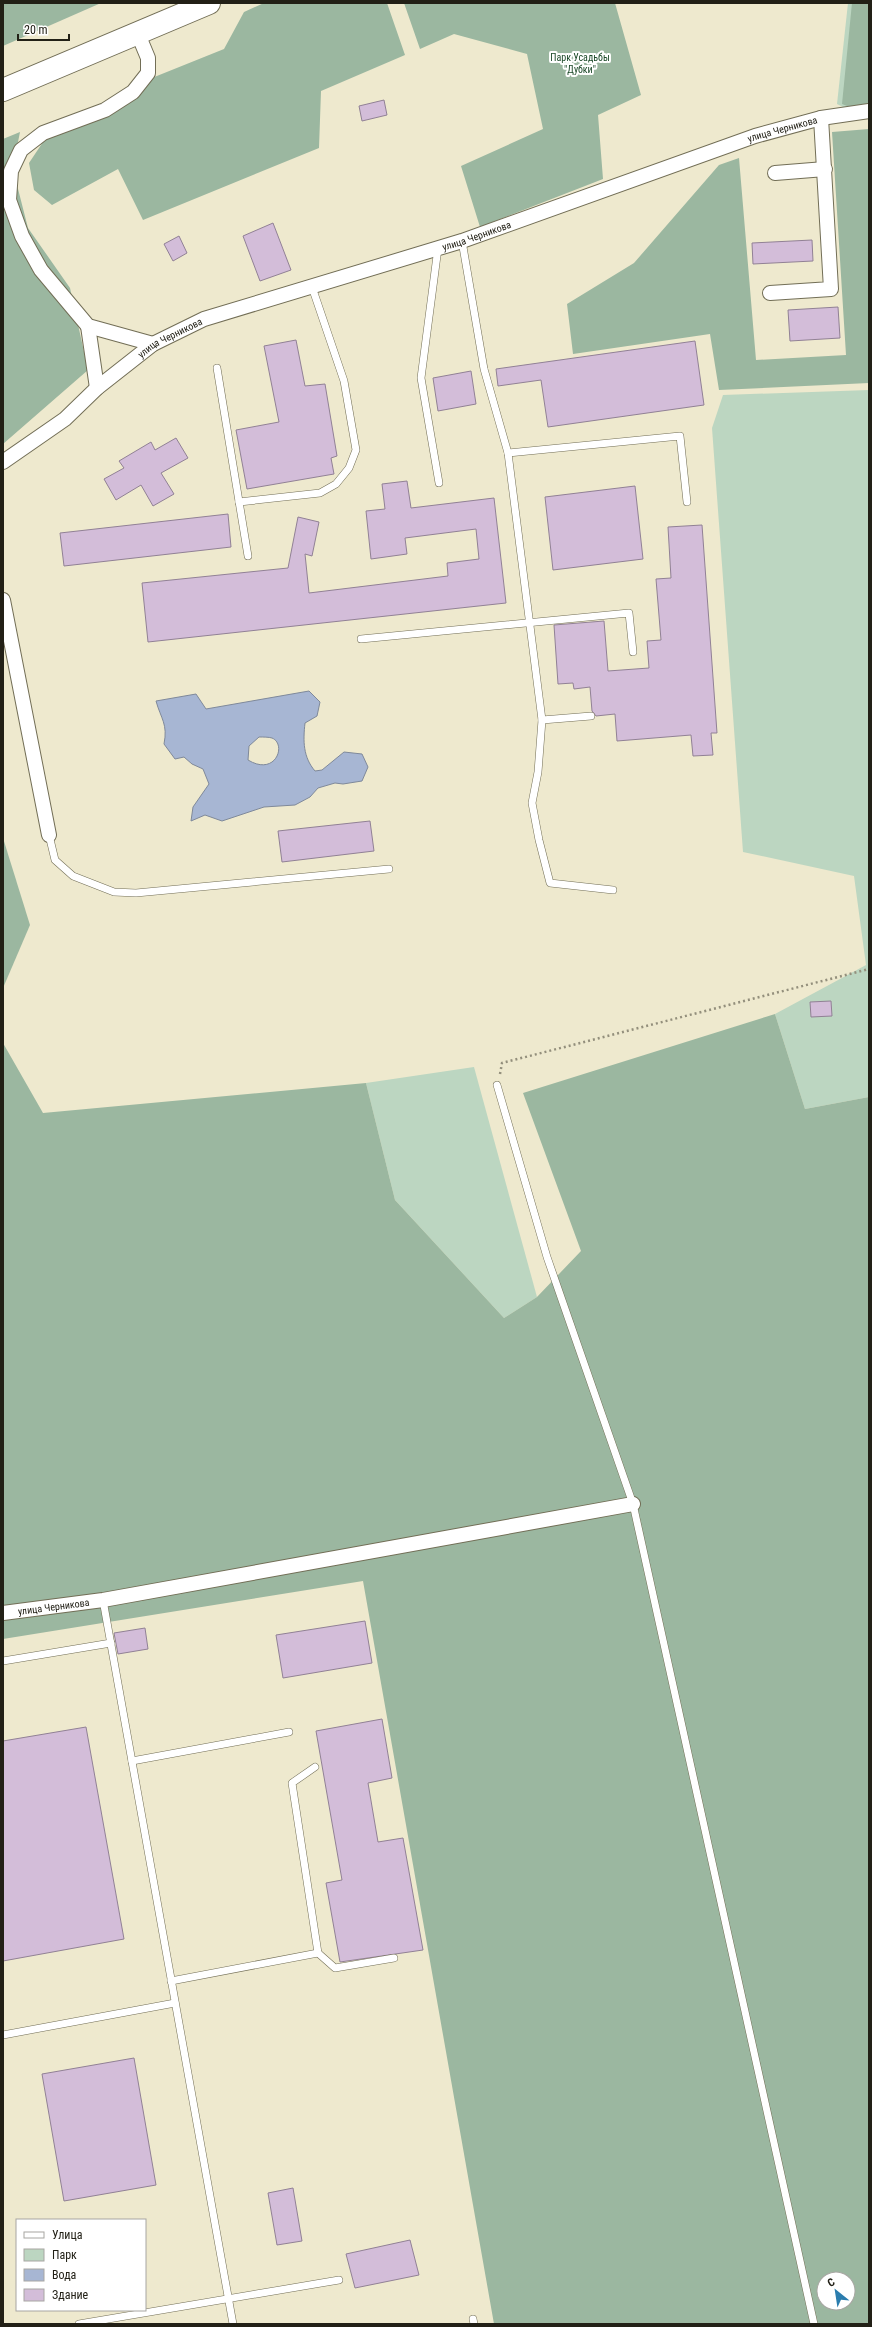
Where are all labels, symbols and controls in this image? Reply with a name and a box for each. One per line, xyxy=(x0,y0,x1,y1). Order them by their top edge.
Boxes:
scale bar xyxy=(18,16,69,42)
text: 20 m xyxy=(24,23,48,37)
park label: Парк Усадьбы "Дубки" xyxy=(550,52,610,75)
street label: улица Черникова xyxy=(746,114,819,144)
street label: улица Черникова xyxy=(441,219,513,253)
street label: улица Черникова xyxy=(136,316,204,360)
street label: улица Черникова xyxy=(17,1597,90,1617)
legend xyxy=(16,2219,146,2311)
text: Улица xyxy=(52,2228,83,2242)
text: Парк xyxy=(52,2248,77,2262)
text: Вода xyxy=(52,2268,77,2282)
north arrow xyxy=(816,2271,856,2311)
text: С xyxy=(825,2276,837,2290)
text: Здание xyxy=(52,2288,89,2302)

